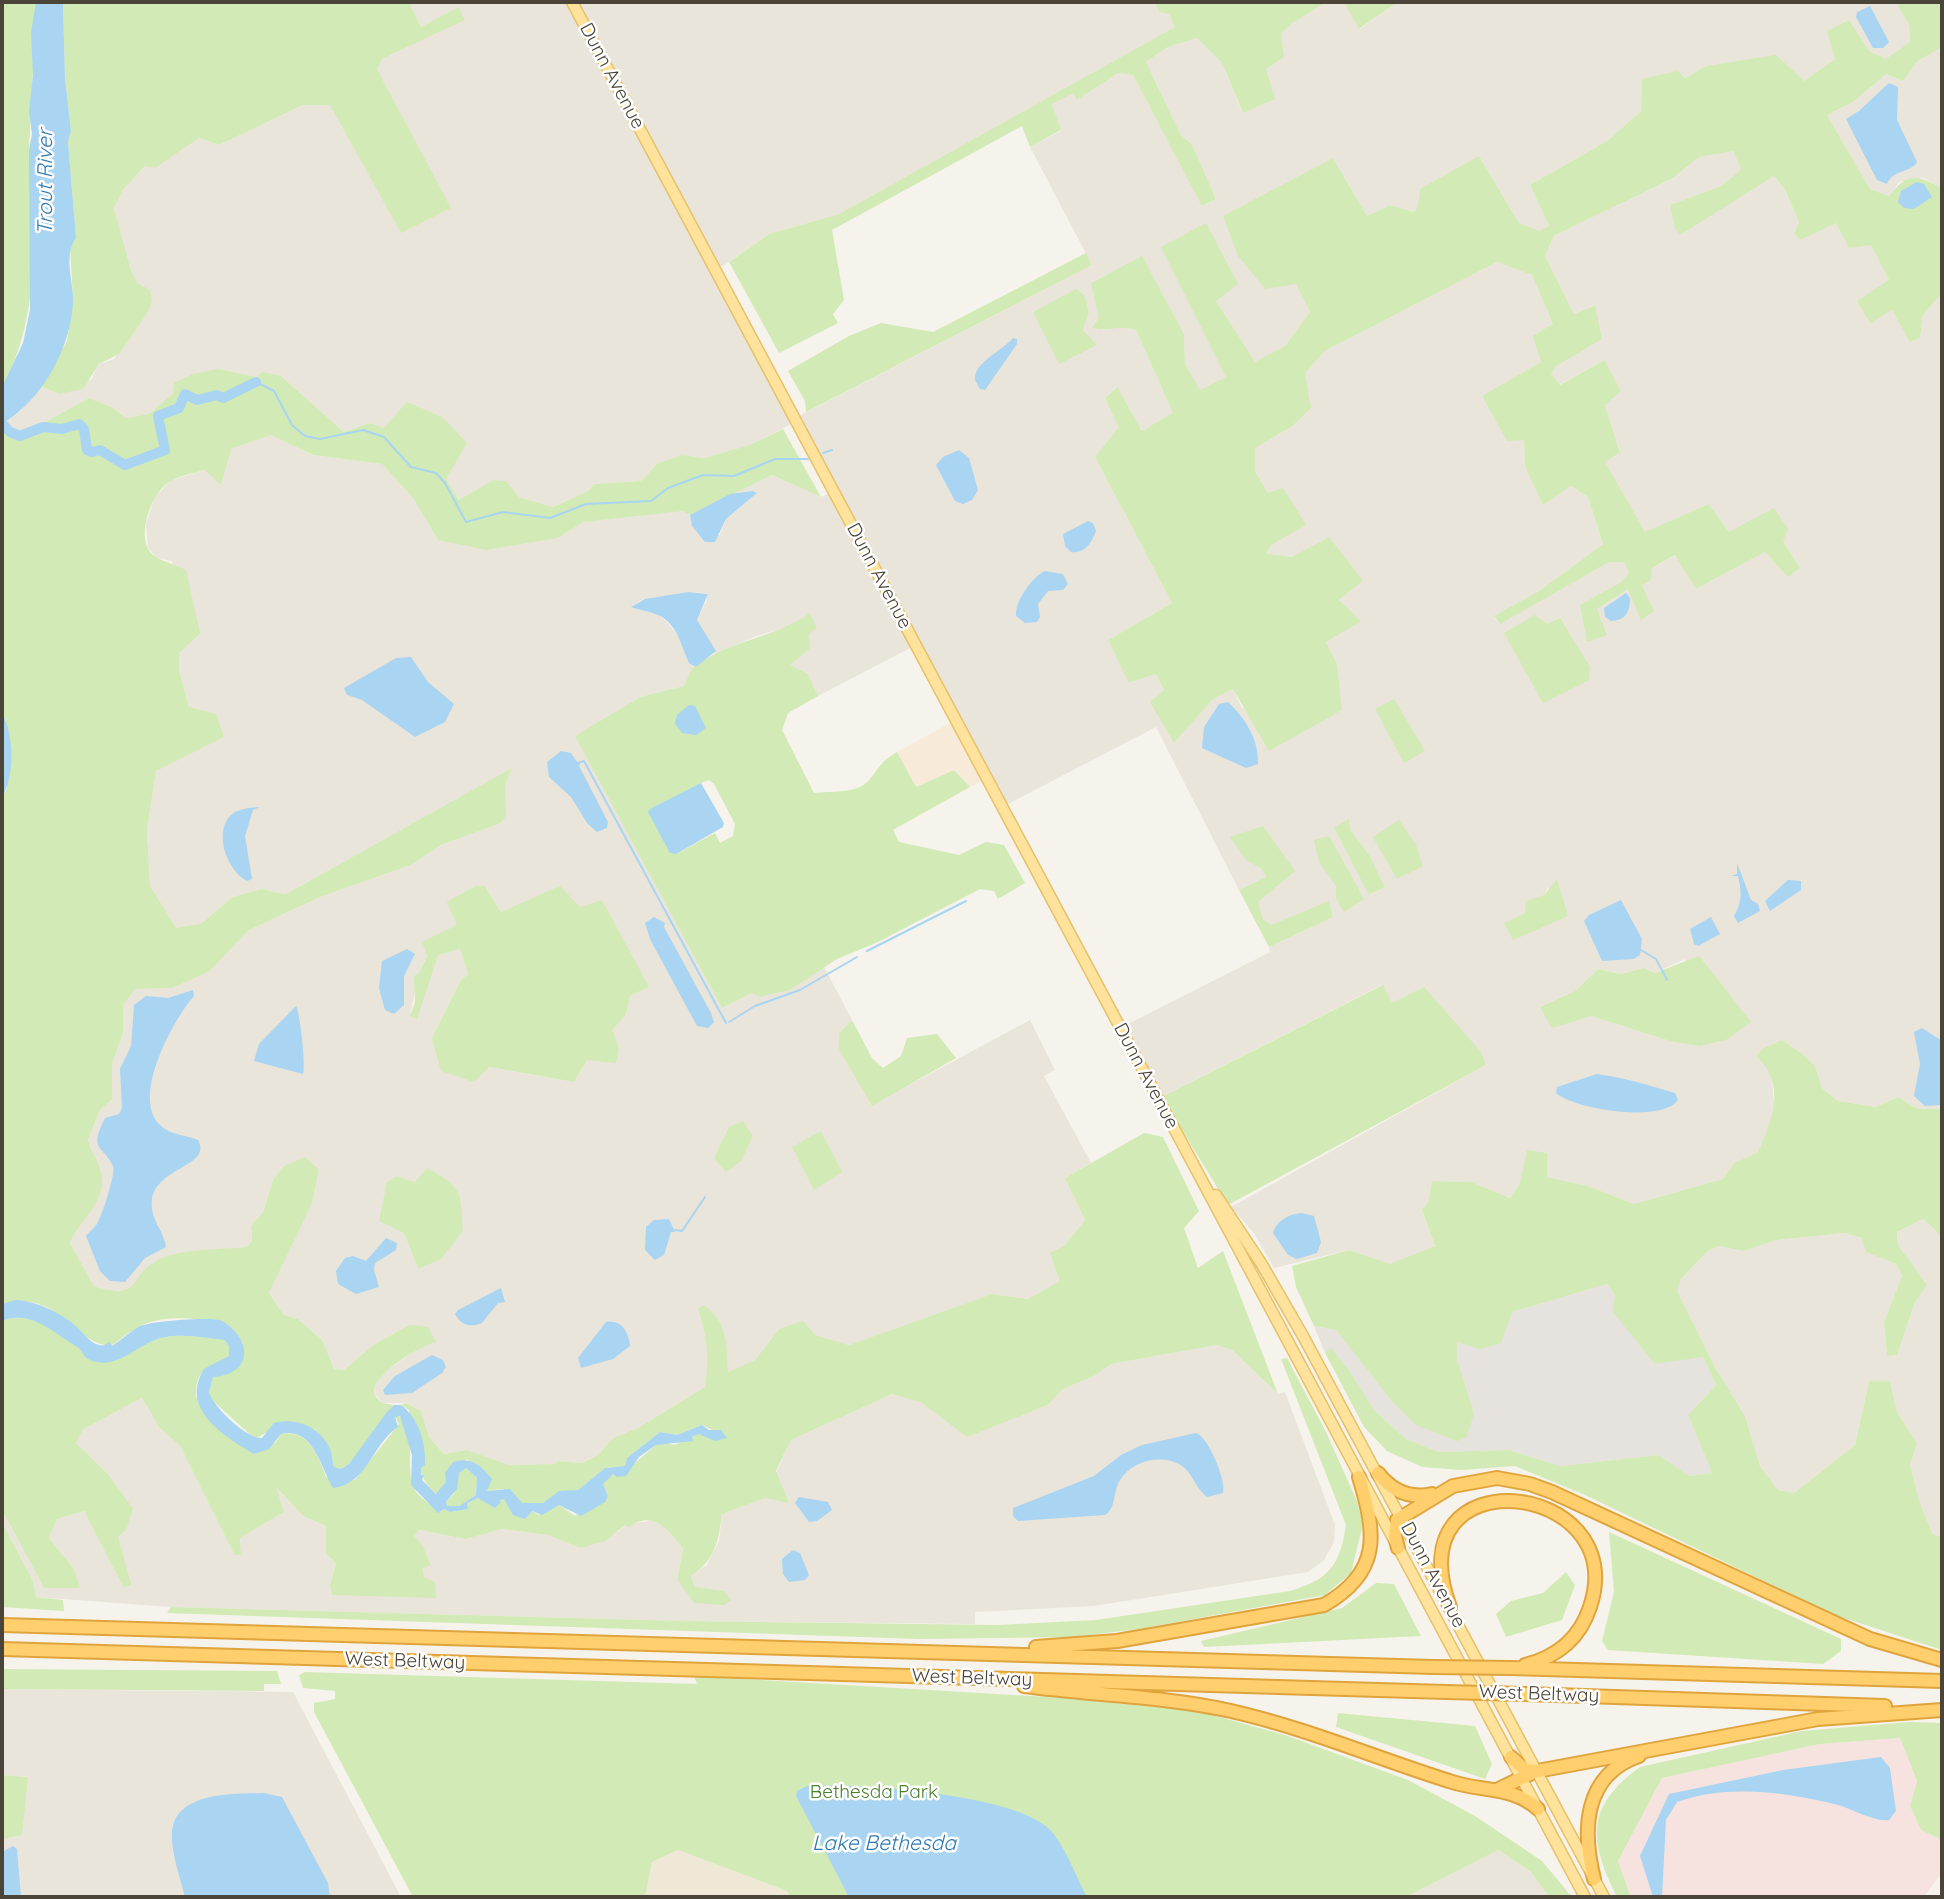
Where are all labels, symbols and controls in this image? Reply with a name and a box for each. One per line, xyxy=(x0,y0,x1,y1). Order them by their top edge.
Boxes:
street label: Dunn Avenue xyxy=(575,19,649,133)
water label: Trout River xyxy=(33,129,59,235)
street label: Dunn Avenue xyxy=(842,519,916,633)
street label: Dunn Avenue xyxy=(1109,1019,1183,1133)
street label: Dunn Avenue xyxy=(1396,1518,1470,1632)
street label: West Beltway xyxy=(344,1648,466,1674)
street label: West Beltway xyxy=(911,1665,1033,1691)
street label: West Beltway xyxy=(1478,1681,1600,1707)
park label: Bethesda Park xyxy=(810,1781,938,1803)
water label: Lake Bethesda xyxy=(812,1831,956,1857)

